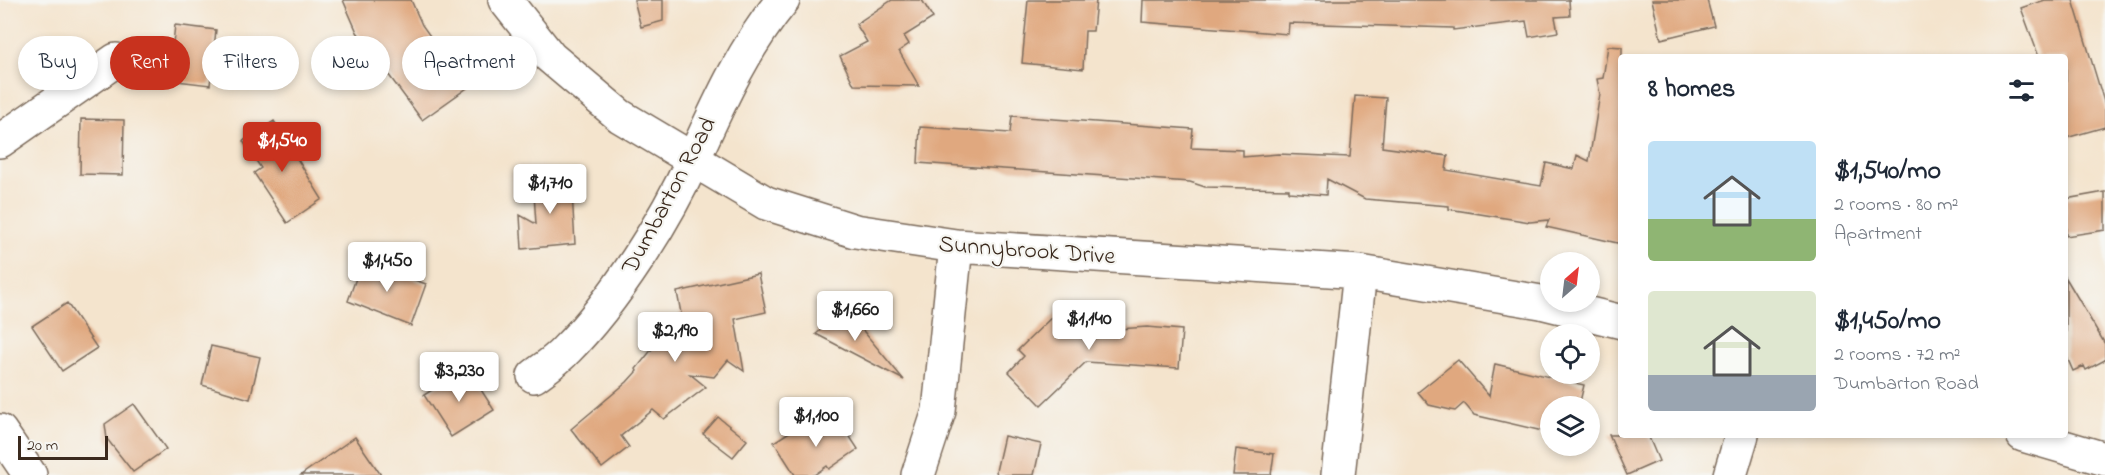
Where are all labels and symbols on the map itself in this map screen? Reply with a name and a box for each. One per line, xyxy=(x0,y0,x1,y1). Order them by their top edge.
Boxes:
street label: Dumbarton Road xyxy=(614,111,727,282)
pin: $1,540 xyxy=(233,122,331,173)
pin: $1,710 xyxy=(501,164,599,215)
street label: Sunnybrook Drive xyxy=(937,228,1117,276)
pin: $1,450 xyxy=(338,242,436,293)
north arrow xyxy=(1540,252,1600,312)
pin: $1,660 xyxy=(806,291,904,342)
pin: $1,140 xyxy=(1040,300,1138,351)
pin: $2,190 xyxy=(626,312,724,363)
pin: $3,230 xyxy=(410,352,508,403)
pin: $1,100 xyxy=(767,397,865,448)
scale bar xyxy=(18,433,108,460)

